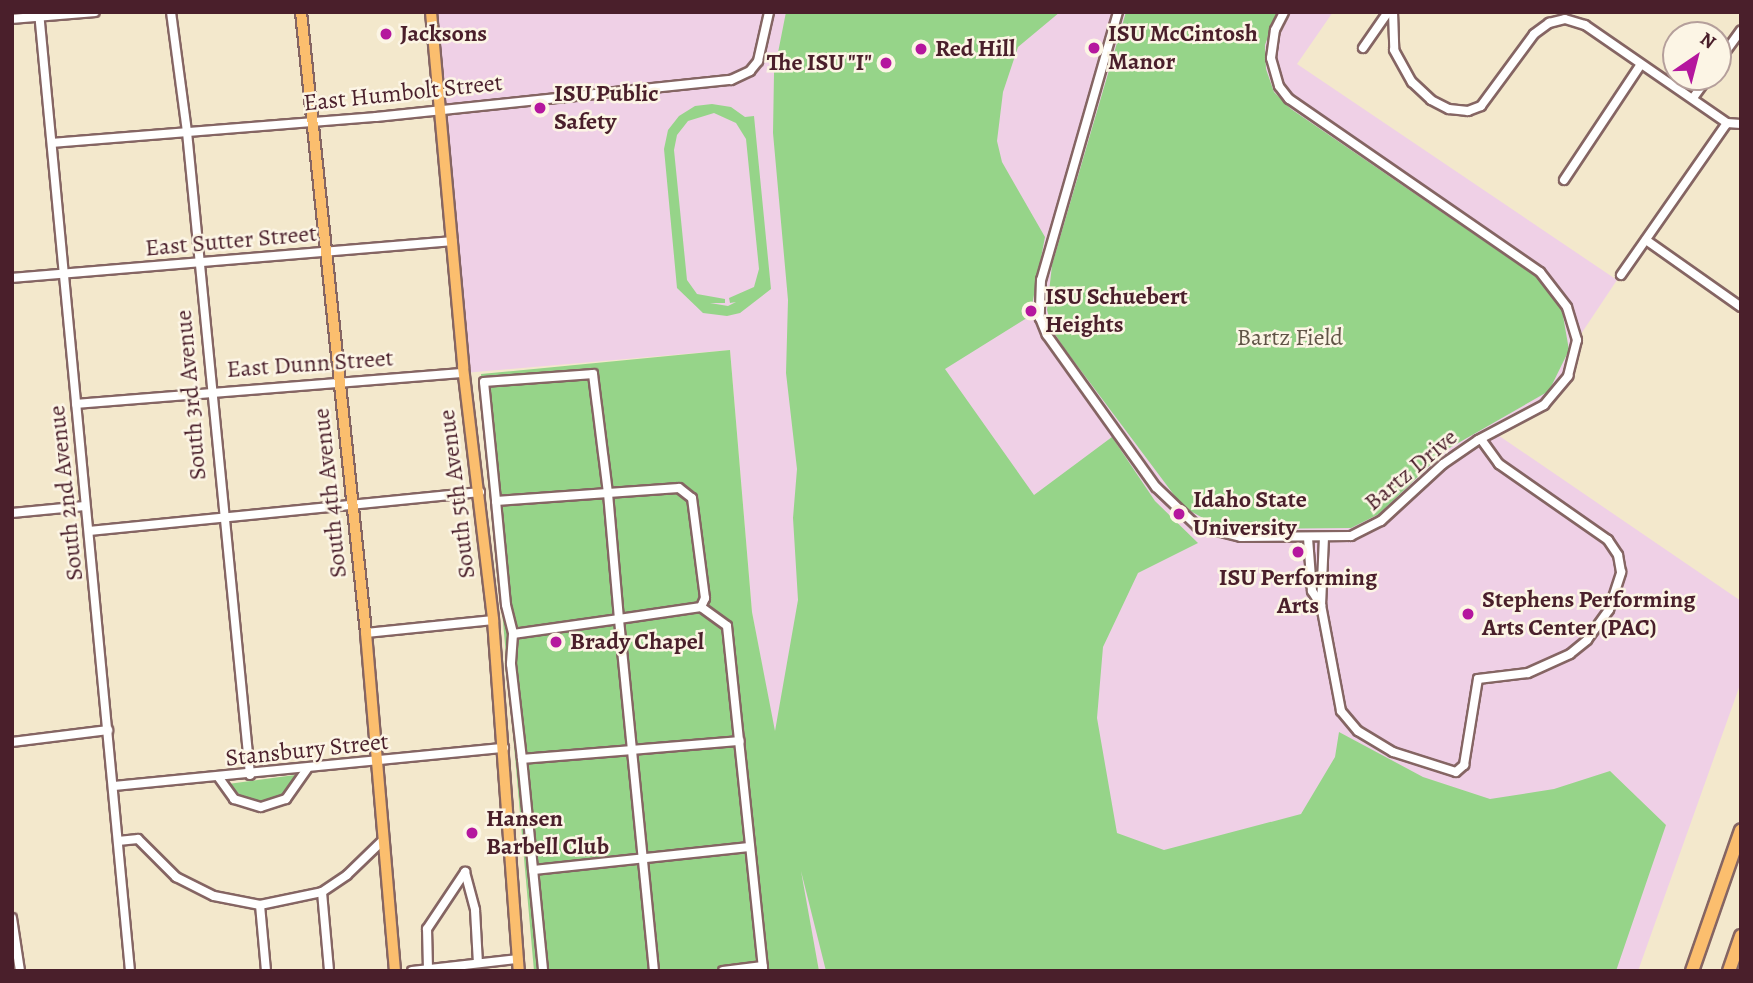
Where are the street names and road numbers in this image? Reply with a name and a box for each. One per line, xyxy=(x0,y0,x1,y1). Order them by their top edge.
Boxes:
street label: East Humbolt Street xyxy=(302,68,504,118)
street label: East Sutter Street xyxy=(144,219,318,263)
street label: South 3rd Avenue xyxy=(169,309,213,481)
street label: East Dunn Street xyxy=(226,344,394,384)
street label: South 2nd Avenue xyxy=(42,404,90,582)
street label: South 4th Avenue xyxy=(307,407,353,579)
street label: South 5th Avenue xyxy=(432,408,482,580)
street label: Bartz Drive xyxy=(1359,423,1463,517)
street label: Stansbury Street xyxy=(224,727,390,773)

